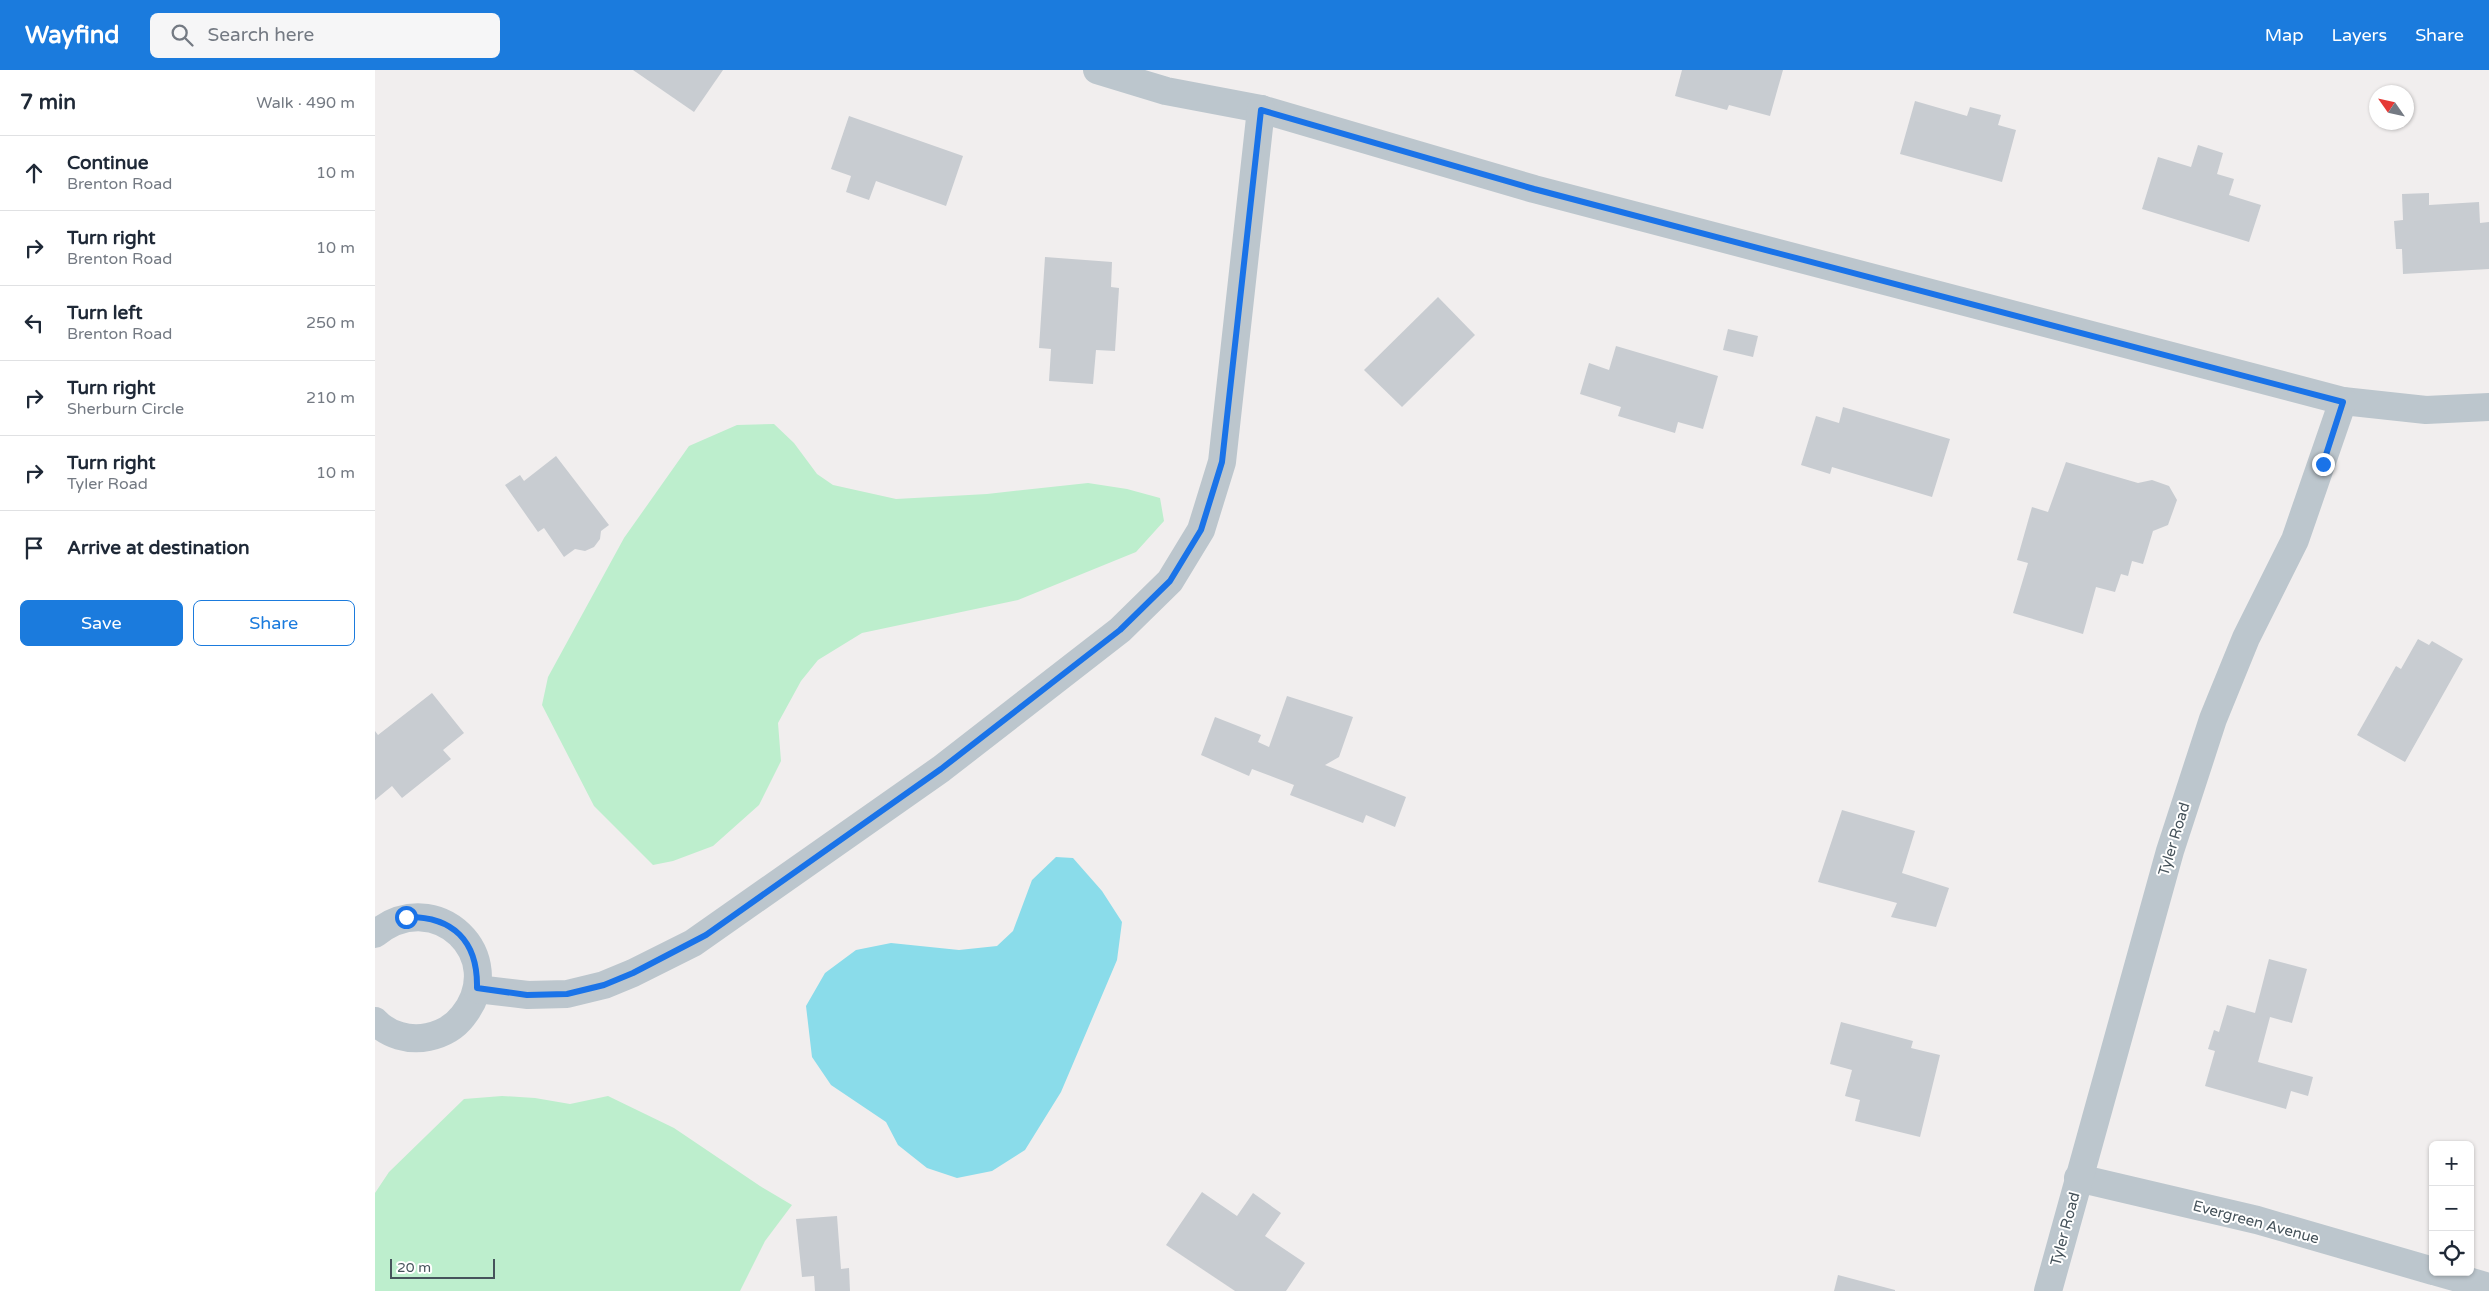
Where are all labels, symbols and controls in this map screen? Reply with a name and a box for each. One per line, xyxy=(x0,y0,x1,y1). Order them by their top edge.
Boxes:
search box xyxy=(150,13,500,58)
text: Wayfind xyxy=(25,21,120,50)
icon: search xyxy=(168,21,196,49)
text: Search here xyxy=(208,24,314,46)
text: Map xyxy=(2265,24,2304,46)
text: Layers xyxy=(2332,24,2387,46)
text: Share xyxy=(2415,24,2464,46)
north arrow xyxy=(2369,85,2414,130)
text: 7 min xyxy=(20,90,76,115)
text: Walk · 490 m xyxy=(256,93,355,113)
text: Continue xyxy=(67,152,149,174)
icon: ahead xyxy=(20,159,48,187)
text: 10 m xyxy=(316,163,355,183)
text: Brenton Road xyxy=(67,174,172,194)
text: Turn right xyxy=(67,227,155,249)
icon: right xyxy=(20,234,48,262)
text: 10 m xyxy=(316,238,355,258)
text: Brenton Road xyxy=(67,249,172,269)
text: Turn left xyxy=(67,302,143,324)
icon: left xyxy=(20,309,48,337)
text: 250 m xyxy=(306,313,355,333)
text: Brenton Road xyxy=(67,324,172,344)
text: Turn right xyxy=(67,377,155,399)
icon: right xyxy=(20,384,48,412)
text: 210 m xyxy=(306,388,355,408)
text: Sherburn Circle xyxy=(67,399,184,419)
text: Turn right xyxy=(67,452,155,474)
route end xyxy=(2312,453,2335,476)
icon: right xyxy=(20,459,48,487)
text: 10 m xyxy=(316,463,355,483)
text: Tyler Road xyxy=(67,474,148,494)
icon: arrive xyxy=(20,534,48,562)
text: Arrive at destination xyxy=(67,537,250,559)
button: Save xyxy=(20,600,183,646)
button: Share xyxy=(193,600,355,646)
street label: Tyler Road xyxy=(2154,800,2194,878)
route start xyxy=(395,906,418,929)
map controls xyxy=(2429,1141,2474,1276)
button: + xyxy=(2429,1141,2474,1186)
button: − xyxy=(2429,1186,2474,1231)
street label: Tyler Road xyxy=(2047,1190,2083,1268)
street label: Evergreen Avenue xyxy=(2191,1196,2321,1248)
button: locate xyxy=(2429,1231,2474,1276)
scale bar xyxy=(390,1256,495,1279)
text: 20 m xyxy=(397,1259,431,1276)

